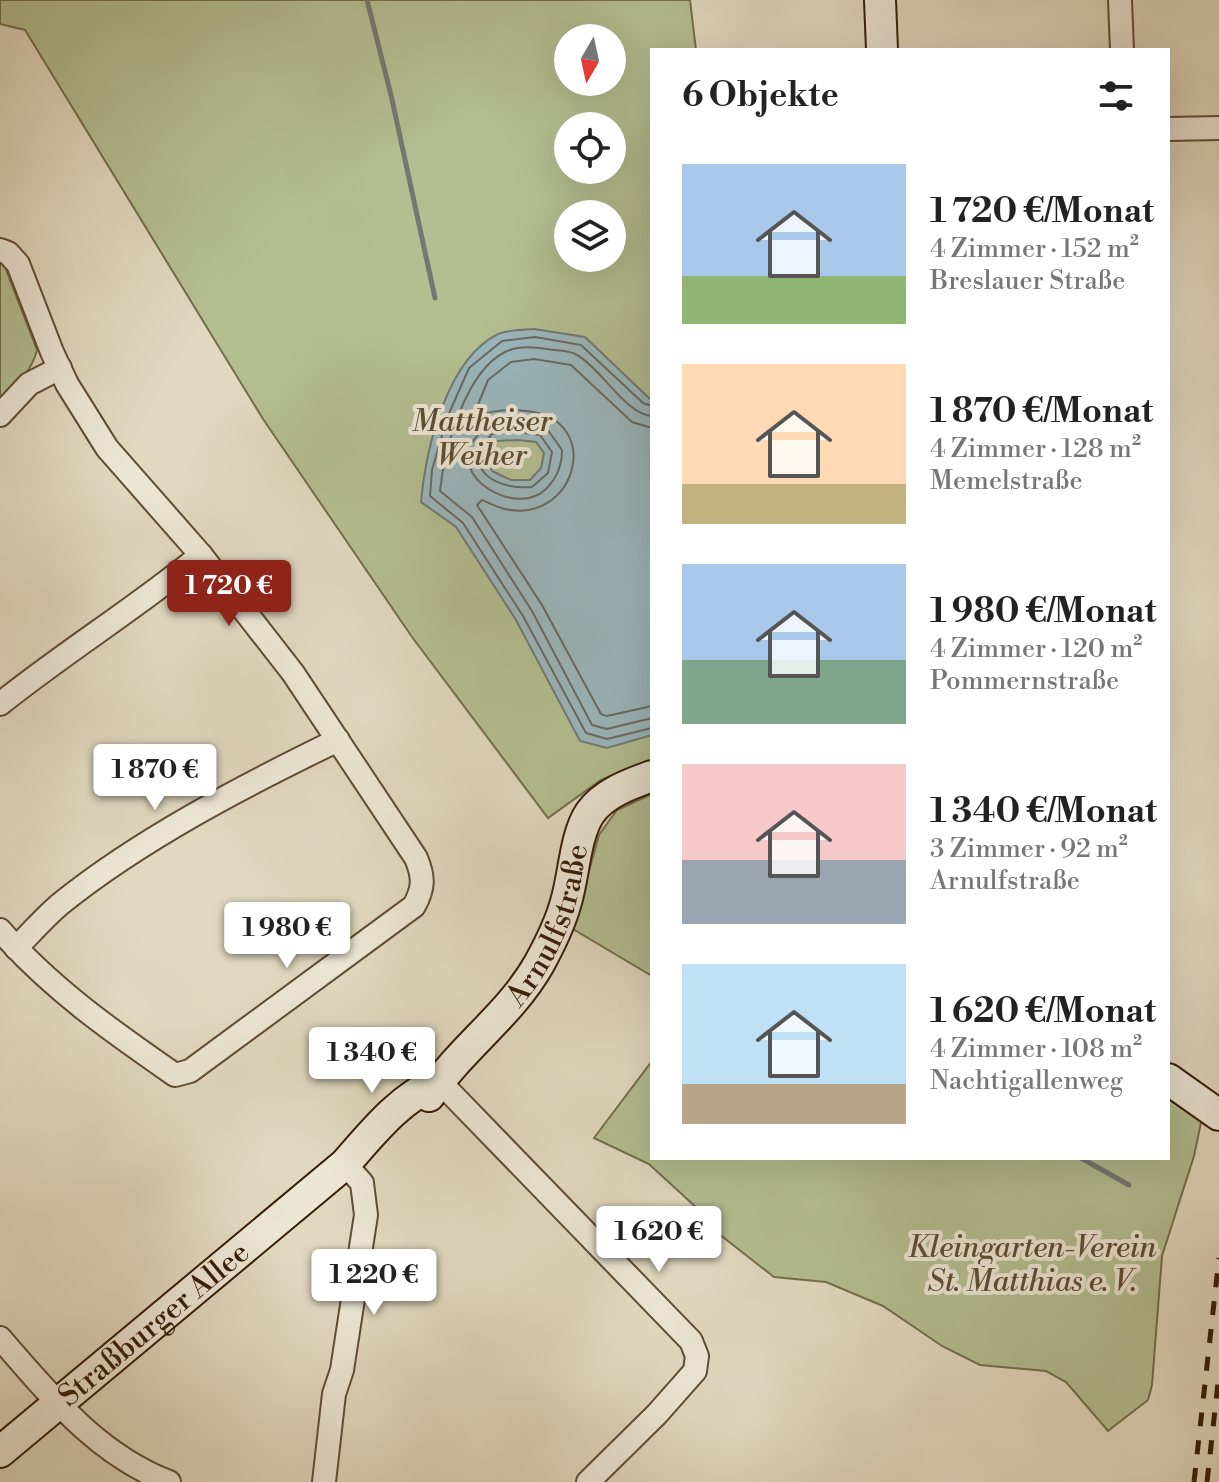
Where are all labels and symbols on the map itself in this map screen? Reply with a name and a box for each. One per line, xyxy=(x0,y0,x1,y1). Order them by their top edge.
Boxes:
north arrow xyxy=(554,24,626,96)
park label: Mattheiser Weiher xyxy=(412,403,554,475)
pin: 1 720 € xyxy=(155,560,303,628)
pin: 1 870 € xyxy=(81,744,229,812)
street label: Arnulfstraße xyxy=(497,841,597,1015)
pin: 1 980 € xyxy=(213,902,361,970)
pin: 1 340 € xyxy=(298,1027,446,1095)
pin: 1 620 € xyxy=(585,1206,733,1274)
park label: Kleingarten-Verein St. Matthias e. V. xyxy=(908,1229,1156,1301)
street label: Straßburger Allee xyxy=(51,1234,258,1415)
pin: 1 220 € xyxy=(300,1249,448,1317)

